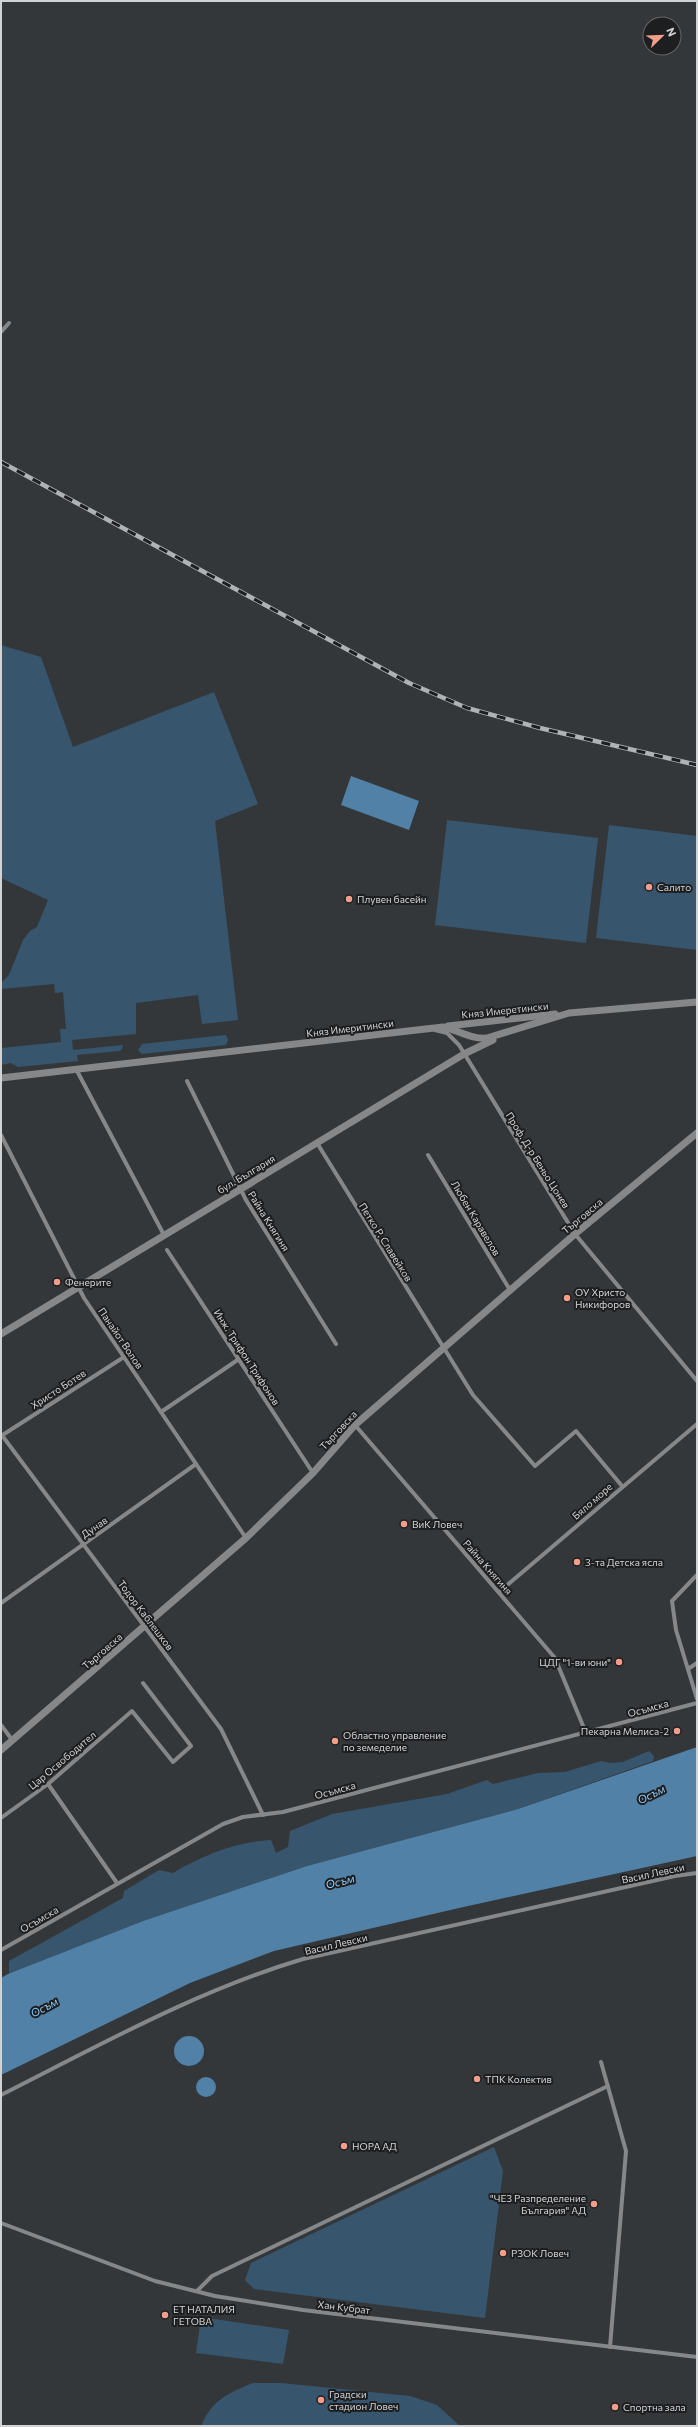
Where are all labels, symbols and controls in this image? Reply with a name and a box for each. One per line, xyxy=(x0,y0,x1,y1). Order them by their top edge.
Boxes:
north arrow xyxy=(642,16,682,56)
text: N xyxy=(664,26,679,38)
place label: Салито xyxy=(657,881,691,893)
marker: Салито xyxy=(644,882,654,892)
place label: Плувен басейн xyxy=(357,893,427,905)
marker: Плувен басейн xyxy=(344,894,354,904)
street label: Княз Имеретински xyxy=(461,999,549,1021)
street label: Княз Имеритински xyxy=(306,1017,394,1039)
street label: Проф. Д-р Беньо Цонев xyxy=(503,1110,573,1210)
street label: бул. България xyxy=(215,1152,277,1196)
street label: Любен Каравелов xyxy=(449,1178,503,1258)
street label: Райна Княгиня xyxy=(246,1189,292,1253)
street label: Търговска xyxy=(559,1196,605,1236)
street label: Петко Р. Славейков xyxy=(357,1200,415,1284)
place label: Фенерите xyxy=(65,1276,111,1288)
marker: Фенерите xyxy=(52,1277,62,1287)
place label: ОУ Христо Никифоров xyxy=(575,1286,630,1310)
marker: ОУ Христо Никифоров xyxy=(562,1293,572,1303)
street label: Панайот Волов xyxy=(96,1305,146,1371)
street label: Инж. Трифон Трифонов xyxy=(211,1307,283,1407)
street label: Христо Ботев xyxy=(28,1367,88,1411)
street label: Търговска xyxy=(317,1408,359,1452)
street label: Бяло море xyxy=(569,1480,615,1522)
street label: Дунав xyxy=(79,1514,109,1540)
place label: ВиК Ловеч xyxy=(412,1518,462,1530)
marker: ВиК Ловеч xyxy=(399,1519,409,1529)
street label: Райна Княгиня xyxy=(461,1537,515,1597)
place label: 3-та Детска ясла xyxy=(585,1556,663,1568)
marker: 3-та Детска ясла xyxy=(572,1557,582,1567)
street label: Тодор Каблешков xyxy=(116,1578,176,1652)
street label: Търговска xyxy=(80,1630,124,1672)
place label: ЦДГ "1-ви юни" xyxy=(539,1656,611,1668)
marker: ЦДГ "1-ви юни" xyxy=(614,1657,624,1667)
street label: Осъмска xyxy=(626,1697,670,1719)
place label: Пекарна Мелиса-2 xyxy=(581,1725,669,1737)
marker: Пекарна Мелиса-2 xyxy=(672,1726,682,1736)
street label: Цар Освободител xyxy=(26,1728,98,1792)
place label: Областно управление по земеделие xyxy=(343,1729,446,1753)
marker: Областно управление по земеделие xyxy=(330,1736,340,1746)
street label: Осъмска xyxy=(313,1779,357,1801)
water label: Осъм xyxy=(635,1782,667,1806)
street label: Васил Левски xyxy=(620,1860,686,1886)
water label: Осъм xyxy=(324,1871,356,1891)
street label: Осъмска xyxy=(18,1903,60,1935)
street label: Васил Левски xyxy=(303,1931,369,1957)
water label: Осъм xyxy=(28,1994,60,2020)
place label: ТПК Колектив xyxy=(485,2073,552,2085)
marker: ТПК Колектив xyxy=(472,2074,482,2084)
place label: НОРА АД xyxy=(352,2140,397,2152)
marker: НОРА АД xyxy=(339,2141,349,2151)
place label: "ЧЕЗ Разпределение България" АД xyxy=(490,2192,586,2216)
marker: "ЧЕЗ Разпределение България" АД xyxy=(589,2199,599,2209)
place label: РЗОК Ловеч xyxy=(511,2247,569,2259)
marker: РЗОК Ловеч xyxy=(498,2248,508,2258)
street label: Хан Кубрат xyxy=(317,2298,371,2316)
place label: ЕТ НАТАЛИЯ ГЕТОВА xyxy=(173,2303,235,2327)
marker: ЕТ НАТАЛИЯ ГЕТОВА xyxy=(160,2310,170,2320)
place label: Градски стадион Ловеч xyxy=(329,2388,398,2412)
marker: Градски стадион Ловеч xyxy=(316,2395,326,2405)
place label: Спортна зала xyxy=(623,2401,686,2413)
marker: Спортна зала xyxy=(610,2402,620,2412)

